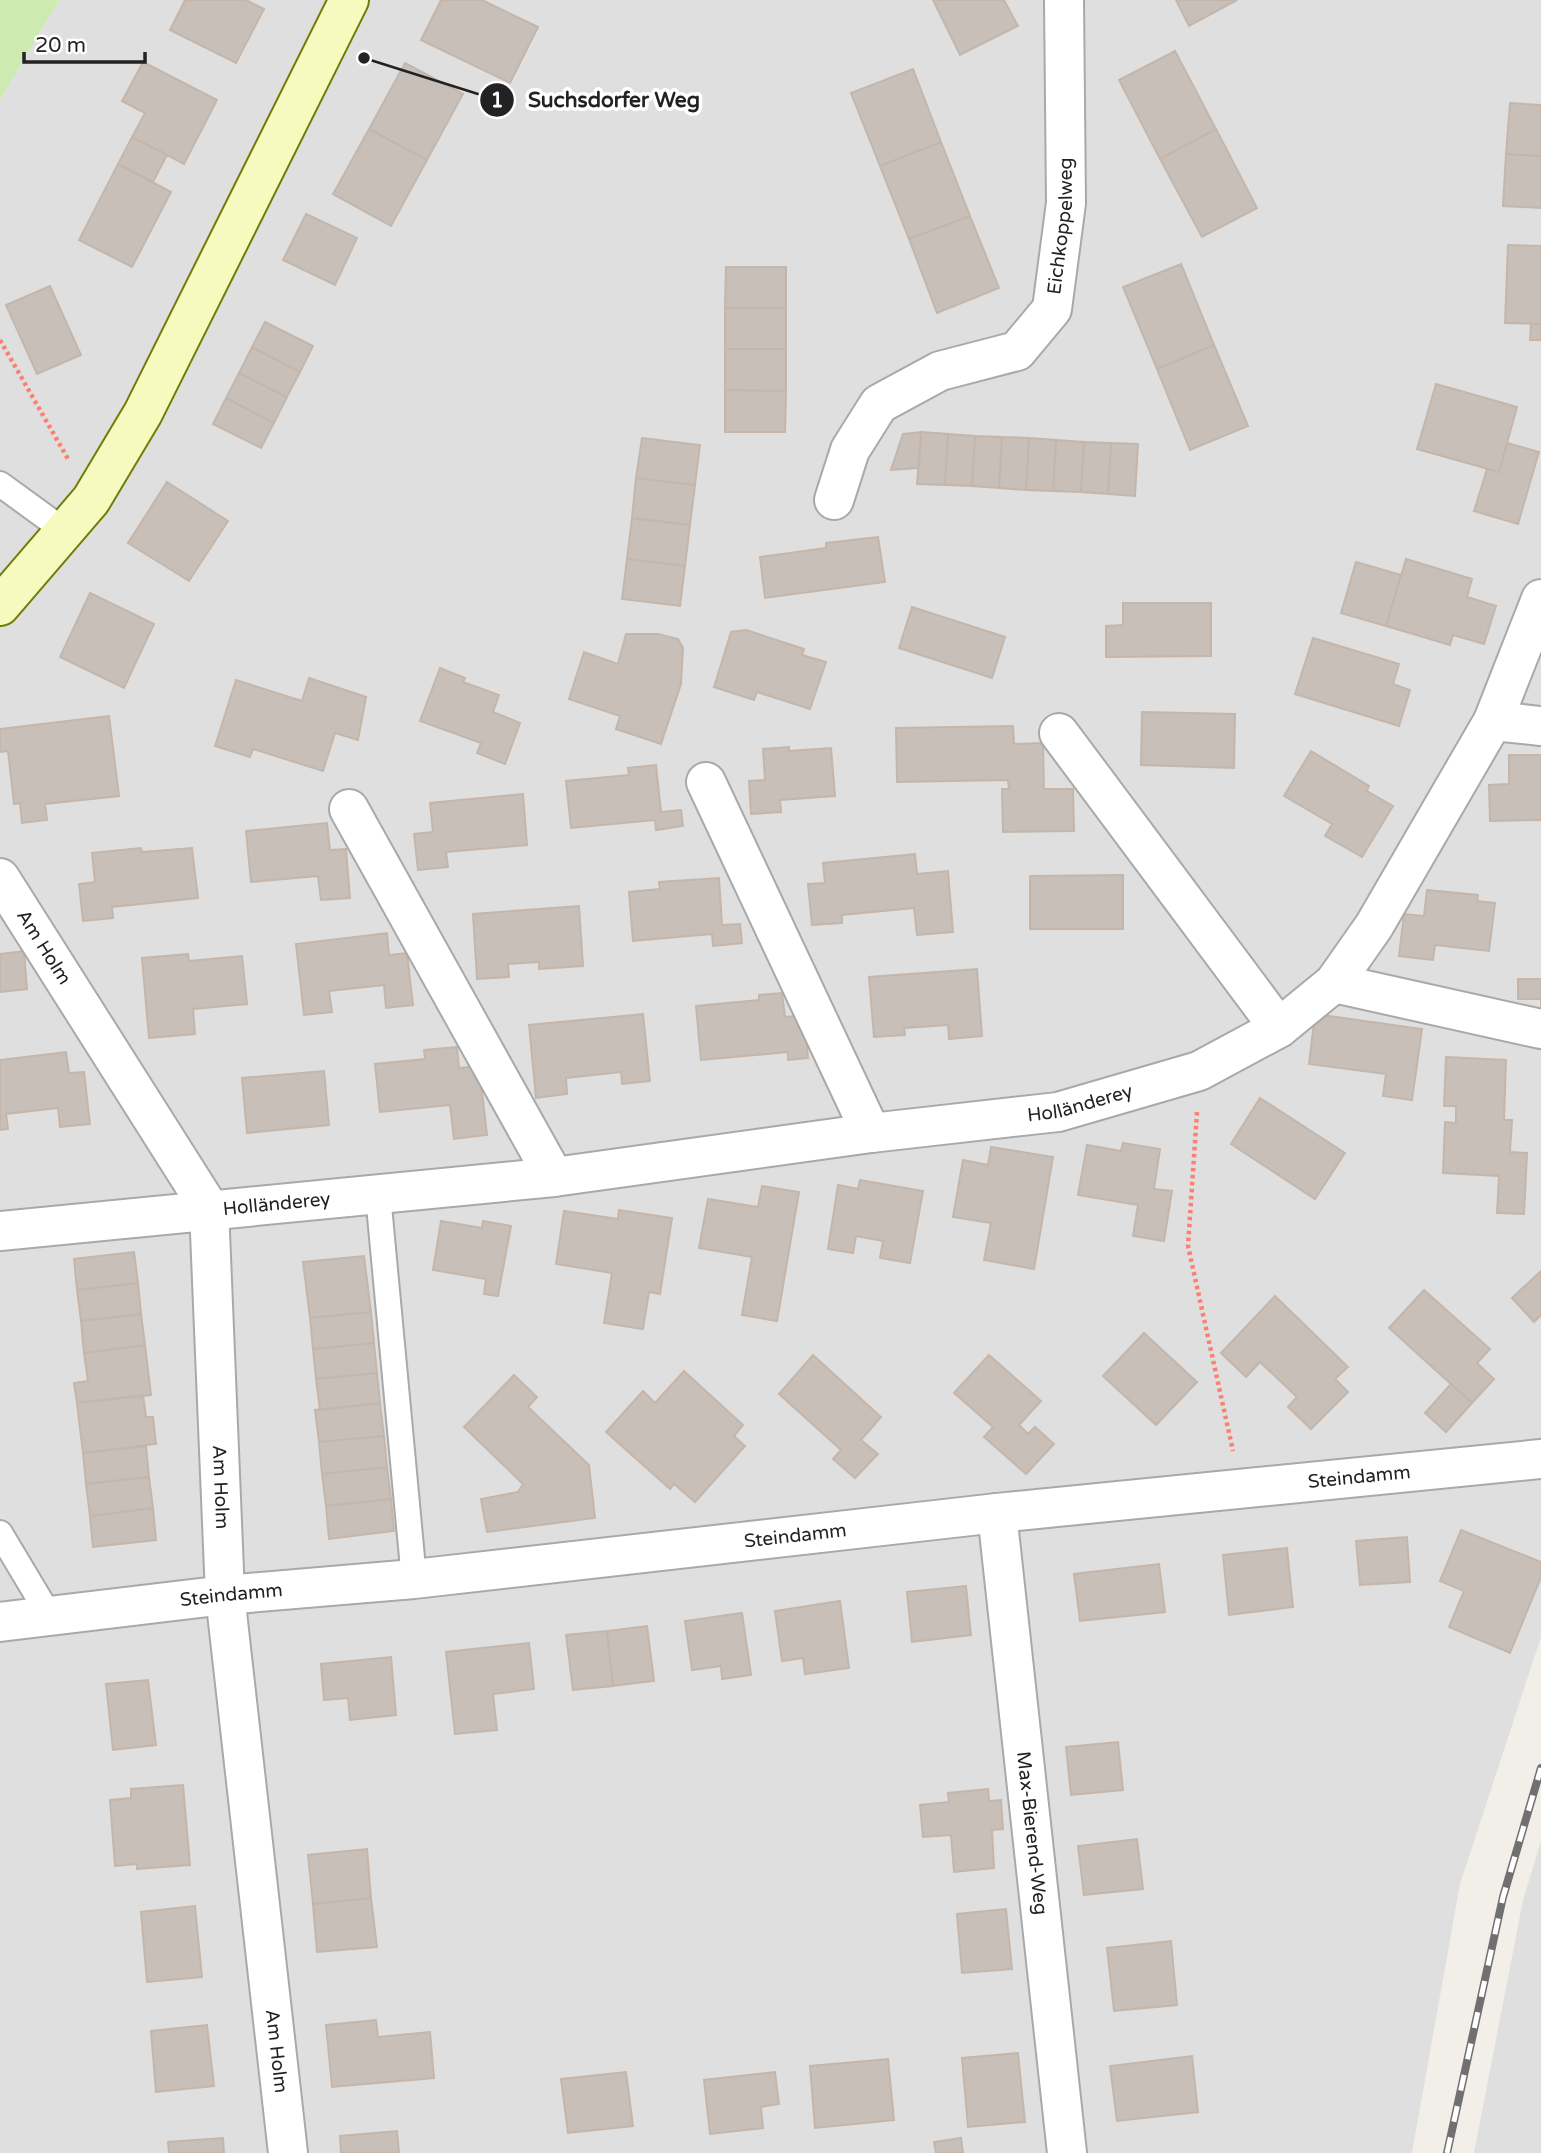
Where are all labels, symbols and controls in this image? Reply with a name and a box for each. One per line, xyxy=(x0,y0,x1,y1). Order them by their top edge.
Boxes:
scale bar xyxy=(24,21,145,65)
text: 20 m xyxy=(35,33,86,58)
callout: Suchsdorfer Weg xyxy=(479,79,714,121)
text: 1 xyxy=(490,88,504,113)
text: Suchsdorfer Weg xyxy=(528,88,700,113)
street label: Eichkoppelweg xyxy=(1043,158,1077,296)
street label: Am Holm xyxy=(12,906,76,989)
street label: Holländerey xyxy=(1026,1080,1135,1126)
street label: Holländerey xyxy=(222,1188,332,1220)
street label: Am Holm xyxy=(208,1445,233,1530)
street label: Steindamm xyxy=(1307,1461,1412,1493)
street label: Steindamm xyxy=(743,1519,848,1553)
street label: Steindamm xyxy=(179,1579,284,1611)
street label: Max-Bierend-Weg xyxy=(1012,1750,1052,1916)
street label: Am Holm xyxy=(261,2008,292,2094)

